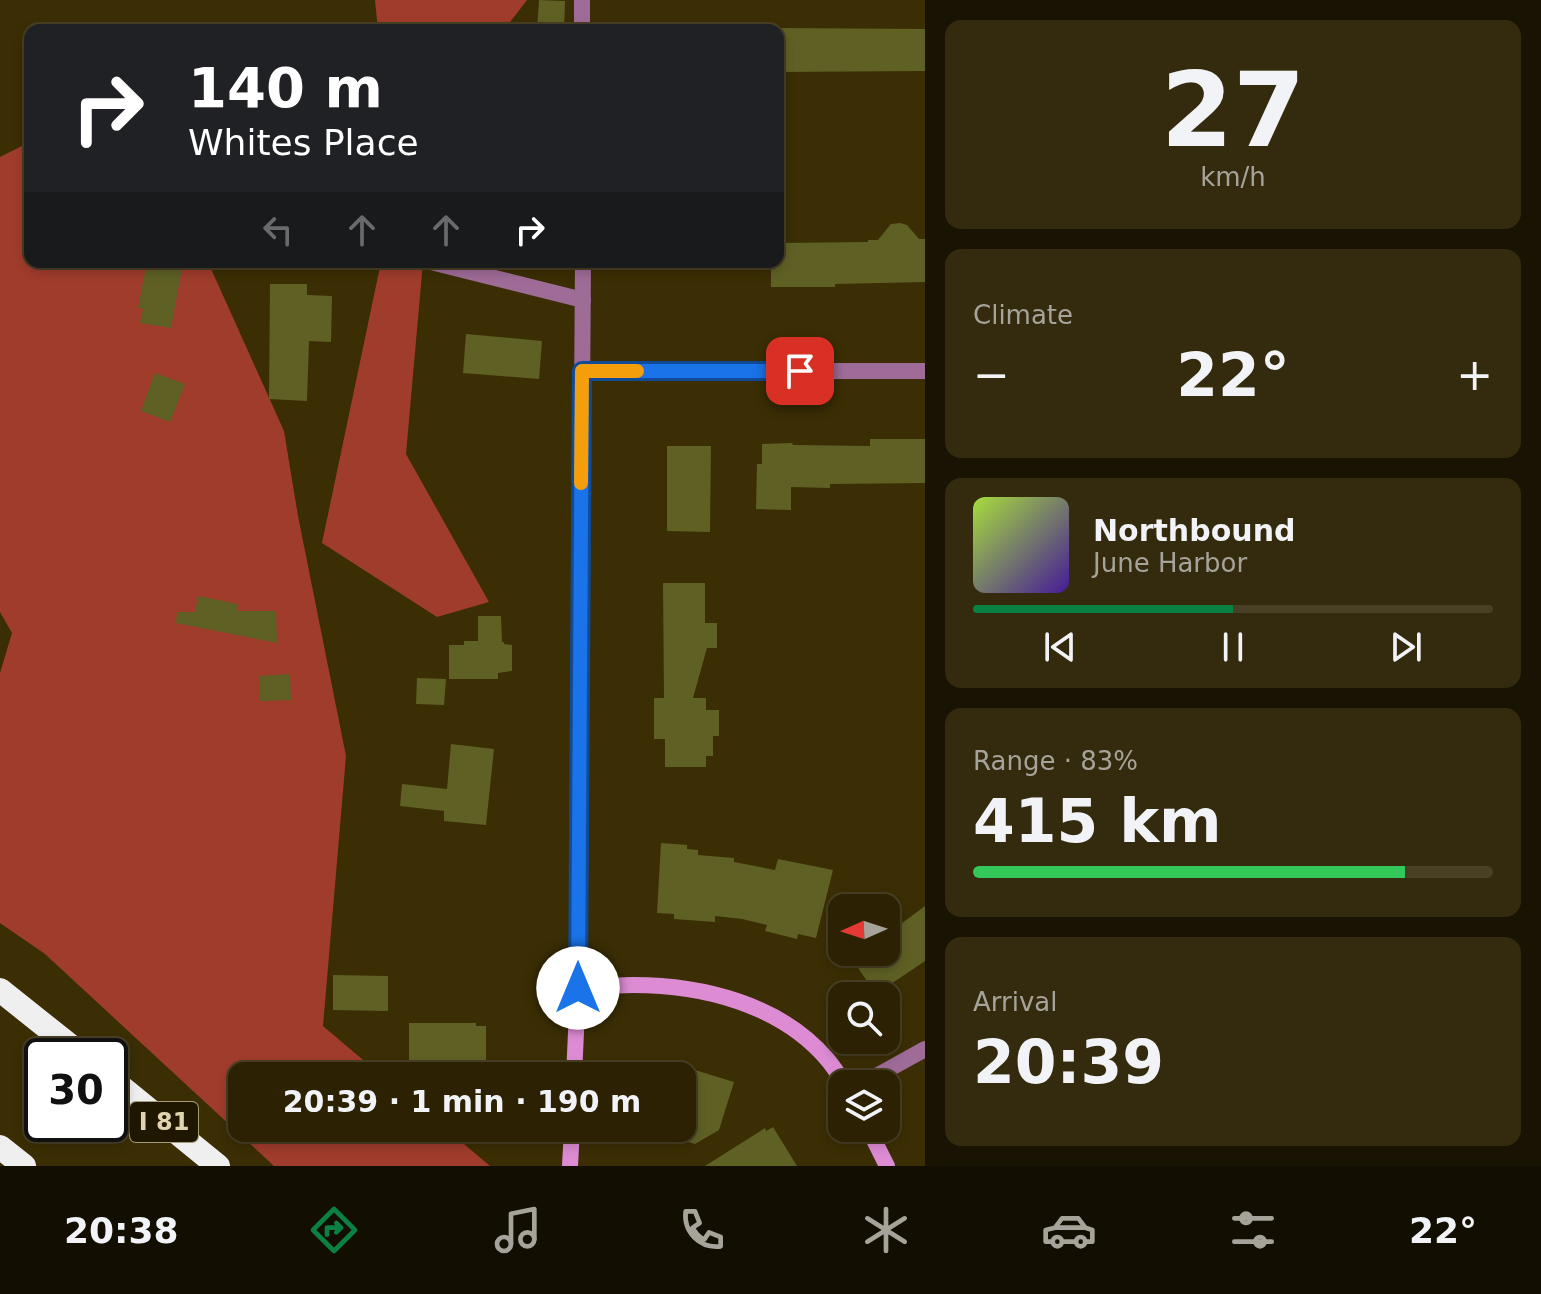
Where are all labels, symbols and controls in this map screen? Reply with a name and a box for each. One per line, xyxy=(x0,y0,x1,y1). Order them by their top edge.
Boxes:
text: 27 xyxy=(1161,49,1305,171)
text: 140 m xyxy=(188,55,383,120)
icon: right xyxy=(56,56,160,160)
text: Whites Place xyxy=(188,122,419,163)
text: km/h xyxy=(1200,162,1266,192)
icon: left xyxy=(256,208,300,252)
icon: ahead xyxy=(340,208,384,252)
icon: ahead xyxy=(424,208,468,252)
icon: right xyxy=(508,208,552,252)
text: Climate xyxy=(973,300,1073,330)
pin xyxy=(766,337,834,405)
text: 22° xyxy=(1176,340,1290,410)
icon: arrive xyxy=(778,349,822,393)
text: − xyxy=(973,349,1010,400)
text: + xyxy=(1456,349,1493,400)
text: Northbound xyxy=(1093,513,1296,548)
text: June Harbor xyxy=(1093,548,1247,578)
icon: previous xyxy=(1038,625,1082,669)
icon: pause xyxy=(1211,625,1255,669)
icon: next xyxy=(1384,625,1428,669)
text: Range · 83% xyxy=(973,746,1138,776)
text: 415 km xyxy=(973,786,1222,856)
north arrow xyxy=(828,894,900,966)
map controls xyxy=(828,894,900,1142)
position arrow xyxy=(536,946,620,1030)
button: search xyxy=(828,982,900,1054)
text: Arrival xyxy=(973,987,1057,1017)
text: 20:39 xyxy=(973,1027,1164,1097)
speed limit sign: 30 xyxy=(24,1038,128,1142)
button: layers xyxy=(828,1070,900,1142)
text: 20:39 · 1 min · 190 m xyxy=(283,1084,641,1119)
road number: I 81 xyxy=(130,1102,198,1142)
icon: directions xyxy=(306,1202,362,1258)
icon: music xyxy=(490,1202,546,1258)
icon: phone xyxy=(674,1202,730,1258)
icon: climate xyxy=(858,1202,914,1258)
icon: car xyxy=(1041,1202,1097,1258)
icon: filters xyxy=(1225,1202,1281,1258)
text: 20:38 xyxy=(64,1210,178,1251)
text: 22° xyxy=(1409,1210,1477,1251)

